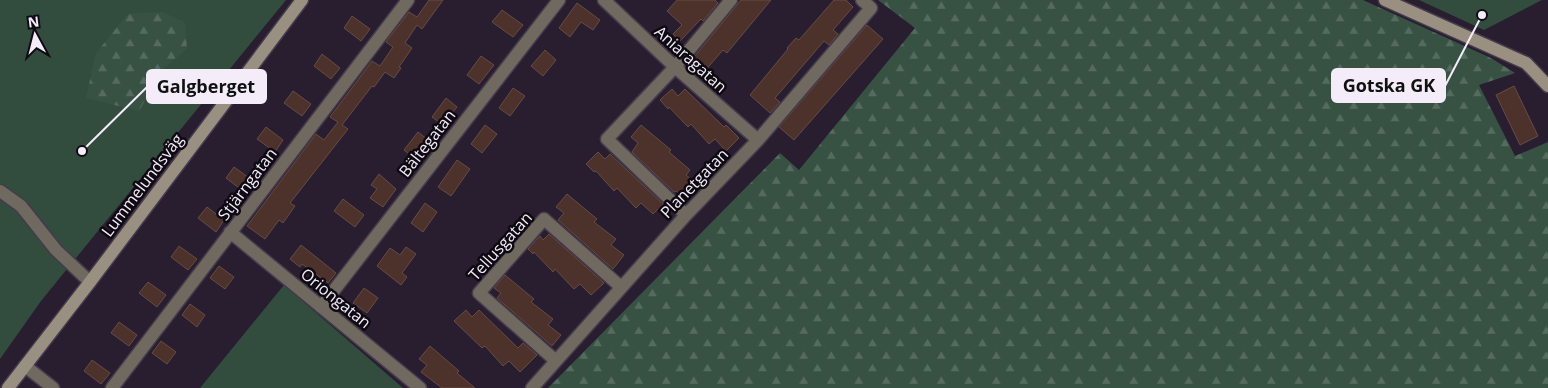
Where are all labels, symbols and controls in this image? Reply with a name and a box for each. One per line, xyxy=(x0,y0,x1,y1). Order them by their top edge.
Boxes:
north arrow xyxy=(10,10,60,60)
text: N xyxy=(27,11,40,32)
street label: Aniaragatan xyxy=(650,21,732,97)
callout: Gotska GK xyxy=(1332,69,1445,102)
callout: Galgberget xyxy=(147,70,266,103)
text: Gotska GK xyxy=(1343,73,1435,97)
text: Galgberget xyxy=(157,74,255,98)
street label: Bältegatan xyxy=(394,105,460,181)
street label: Lummelundsväg xyxy=(96,129,188,241)
street label: Stjärngatan xyxy=(212,143,282,225)
street label: Planetgatan xyxy=(655,143,733,223)
street label: Tellusgatan xyxy=(463,207,537,285)
street label: Oriongatan xyxy=(296,263,376,333)

